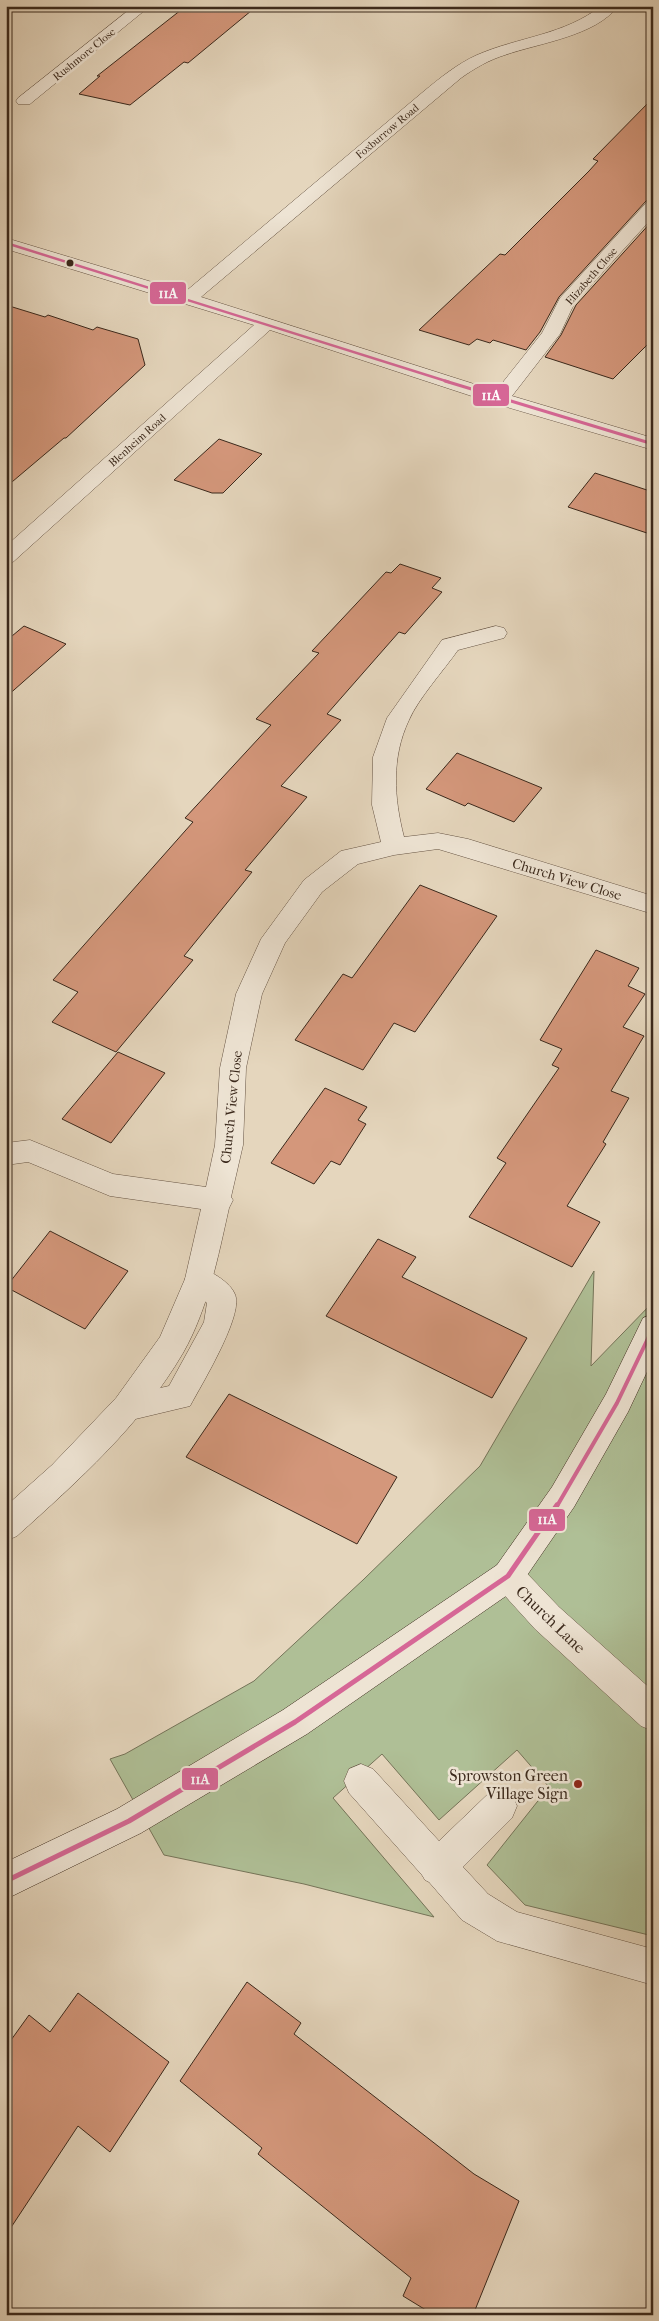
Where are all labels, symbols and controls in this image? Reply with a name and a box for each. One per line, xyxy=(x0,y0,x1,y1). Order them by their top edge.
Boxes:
street label: Rushmore Close xyxy=(50,25,119,84)
street label: Foxburrow Road xyxy=(353,101,422,162)
street label: Elizabeth Close xyxy=(563,244,620,308)
unlabelled marker xyxy=(65,258,75,268)
line badge: 11A xyxy=(149,281,187,305)
text: 11A xyxy=(158,285,178,302)
line badge: 11A xyxy=(472,383,510,407)
text: 11A xyxy=(481,387,501,404)
street label: Blenheim Road xyxy=(106,411,169,470)
street label: Church View Close xyxy=(510,855,624,904)
street label: Church View Close xyxy=(217,1050,246,1164)
line badge: 11A xyxy=(528,1508,566,1532)
text: 11A xyxy=(537,1511,557,1528)
street label: Church Lane xyxy=(512,1582,589,1657)
place label: Sprowston Green Village Sign xyxy=(449,1766,569,1803)
line badge: 11A xyxy=(181,1767,219,1791)
text: 11A xyxy=(190,1771,210,1788)
marker: Sprowston Green Village Sign xyxy=(572,1778,584,1790)

